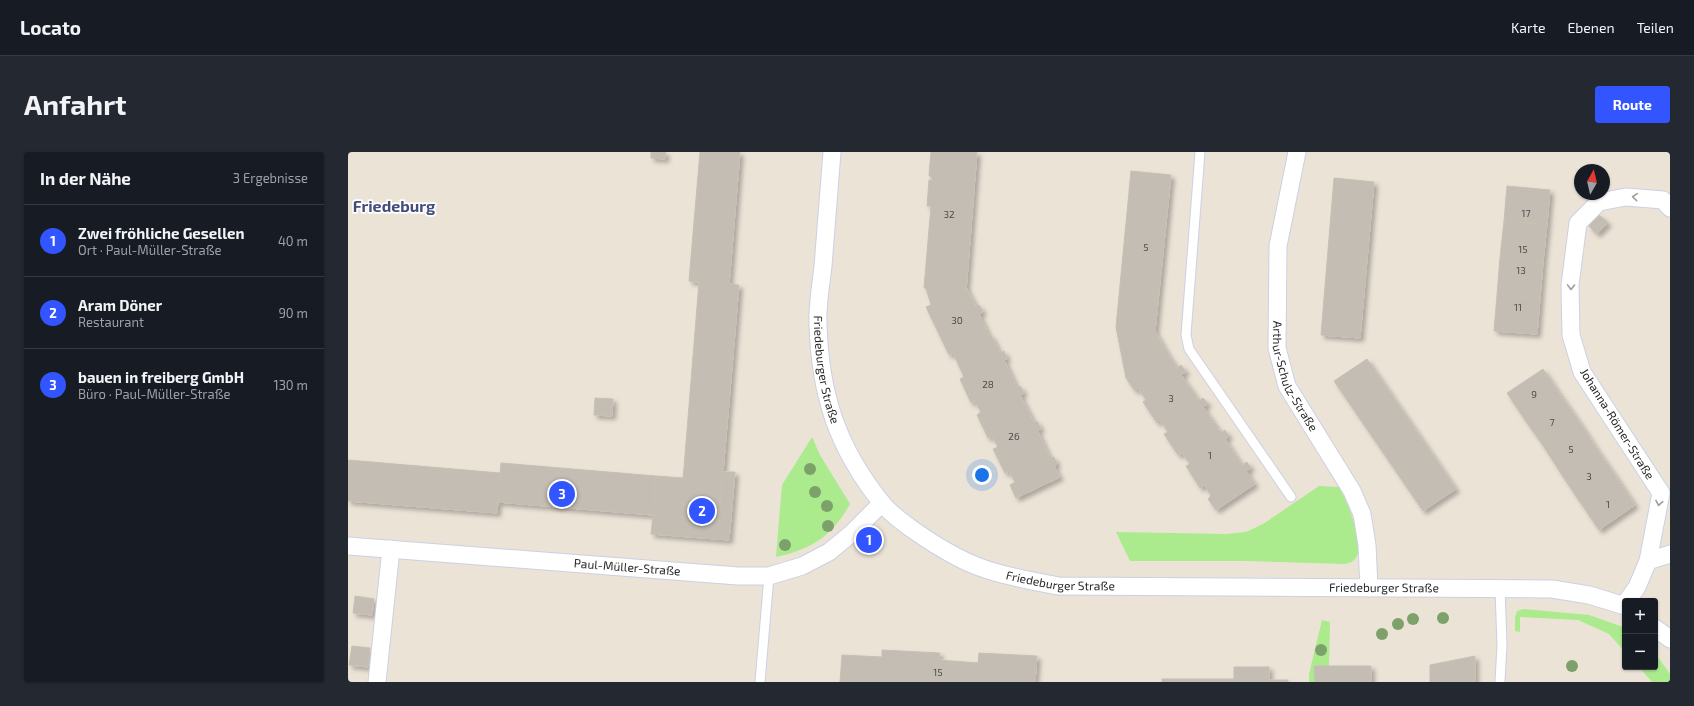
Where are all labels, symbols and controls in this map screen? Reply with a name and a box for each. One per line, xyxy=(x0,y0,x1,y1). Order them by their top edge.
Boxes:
text: Locato xyxy=(20,16,81,39)
text: Karte xyxy=(1511,19,1546,36)
text: Ebenen xyxy=(1568,19,1615,36)
text: Teilen xyxy=(1637,19,1674,36)
button: Route xyxy=(1595,86,1670,123)
text: Anfahrt xyxy=(24,87,127,121)
north arrow xyxy=(1574,164,1610,200)
text: In der Nähe xyxy=(40,168,131,188)
text: 3 Ergebnisse xyxy=(233,170,308,186)
one-way arrow xyxy=(1632,193,1638,202)
district label: Friedeburg xyxy=(353,196,436,215)
house number: 17 xyxy=(1521,207,1531,219)
house number: 32 xyxy=(943,208,955,220)
text: Zwei fröhliche Gesellen xyxy=(78,224,245,242)
text: 1 xyxy=(50,233,56,249)
text: 40 m xyxy=(278,233,308,249)
house number: 5 xyxy=(1143,241,1149,253)
text: Ort · Paul-Müller-Straße xyxy=(78,242,221,258)
house number: 15 xyxy=(1518,243,1528,255)
house number: 13 xyxy=(1516,264,1526,276)
one-way arrow xyxy=(1566,283,1575,290)
text: Aram Döner xyxy=(78,296,162,314)
house number: 11 xyxy=(1514,301,1522,313)
text: 2 xyxy=(49,305,57,321)
text: 90 m xyxy=(278,305,308,321)
text: Restaurant xyxy=(78,314,144,330)
house number: 30 xyxy=(951,314,963,326)
street label: Friedeburger Straße xyxy=(812,315,843,425)
street label: Arthur-Schulz-Straße xyxy=(1270,321,1321,433)
street label: Johanna-Römer-Straße xyxy=(1578,365,1658,482)
text: bauen in freiberg GmbH xyxy=(78,368,244,386)
text: 3 xyxy=(49,377,57,393)
text: 130 m xyxy=(273,377,308,393)
house number: 28 xyxy=(982,378,994,390)
text: Büro · Paul-Müller-Straße xyxy=(78,386,230,402)
house number: 9 xyxy=(1531,388,1537,400)
house number: 3 xyxy=(1168,392,1174,404)
house number: 7 xyxy=(1549,416,1555,428)
house number: 26 xyxy=(1008,430,1020,442)
house number: 5 xyxy=(1568,443,1574,455)
house number: 1 xyxy=(1208,449,1212,461)
your location xyxy=(972,465,992,485)
house number: 3 xyxy=(1586,470,1592,482)
pin: 3 xyxy=(549,479,575,509)
pin: 2 xyxy=(689,496,715,526)
house number: 1 xyxy=(1606,498,1610,510)
one-way arrow xyxy=(1656,500,1664,506)
pin: 1 xyxy=(856,525,882,555)
street label: Paul-Müller-Straße xyxy=(573,555,681,578)
street label: Friedeburger Straße xyxy=(1005,567,1115,592)
street label: Friedeburger Straße xyxy=(1329,580,1439,594)
map controls xyxy=(1622,598,1658,670)
button: + xyxy=(1622,598,1658,634)
button: − xyxy=(1622,634,1658,670)
house number: 15 xyxy=(933,666,943,678)

